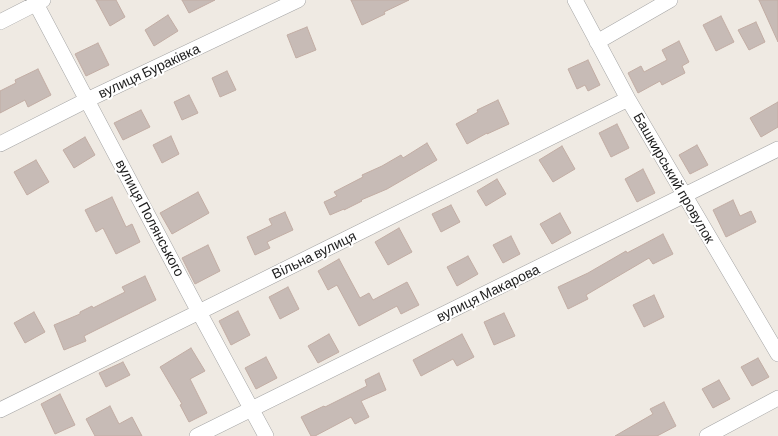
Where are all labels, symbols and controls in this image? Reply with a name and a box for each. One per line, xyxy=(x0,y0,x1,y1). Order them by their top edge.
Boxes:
street label: вулиця Бураківка xyxy=(95,40,203,102)
street label: Башкирський провулок xyxy=(630,110,718,246)
street label: вулиця Полянського xyxy=(112,157,188,279)
street label: Вільна вулиця xyxy=(269,227,359,283)
street label: вулиця Макарова xyxy=(434,261,542,325)

